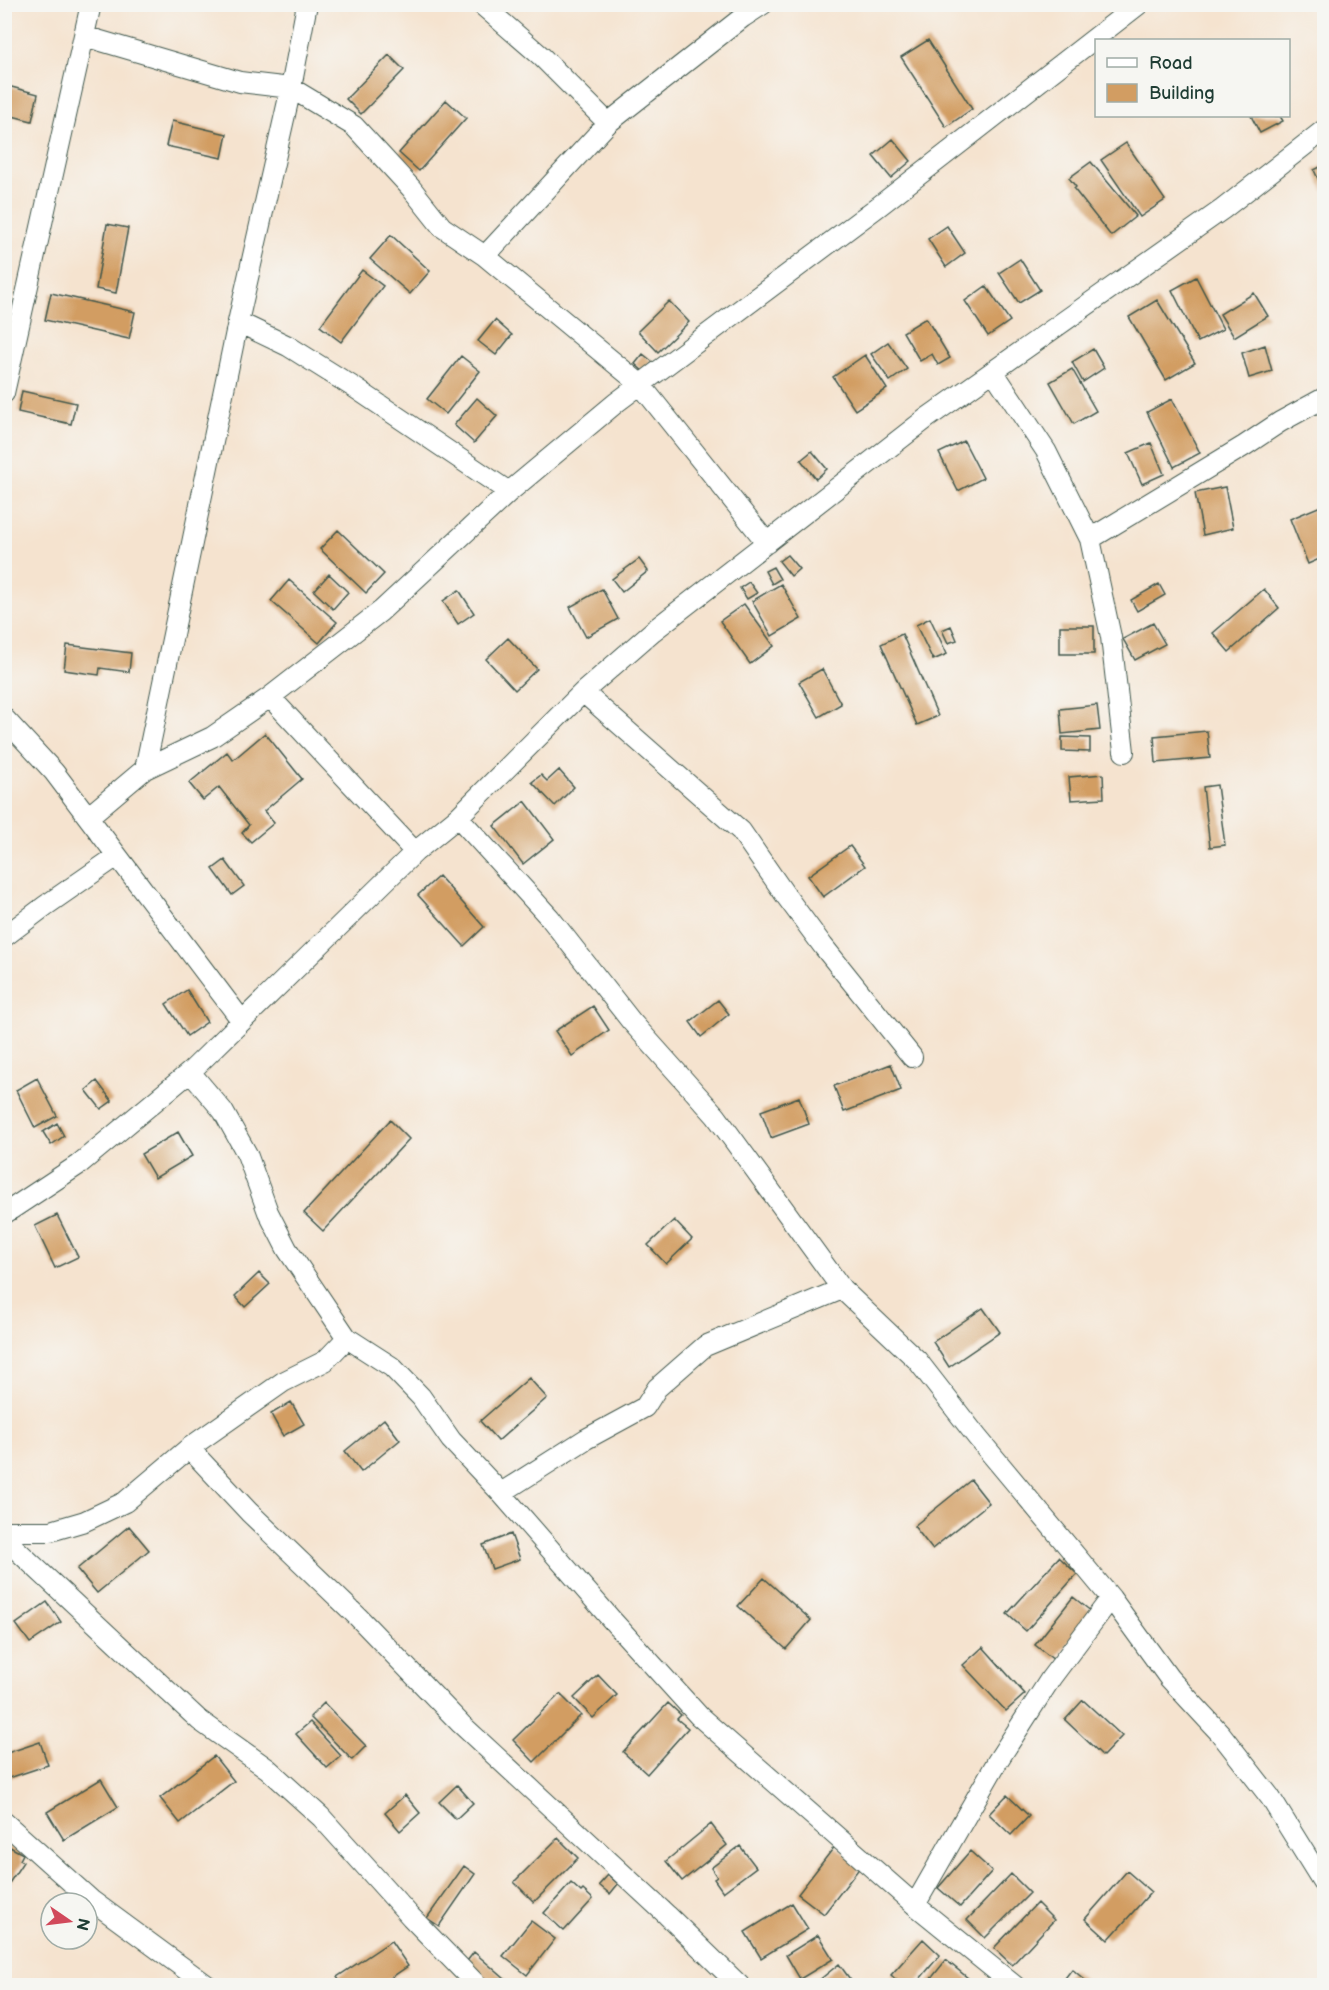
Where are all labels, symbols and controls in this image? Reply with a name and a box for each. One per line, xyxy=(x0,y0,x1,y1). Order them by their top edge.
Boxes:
legend xyxy=(1095,39,1290,117)
text: Road xyxy=(1149,53,1193,74)
text: Building xyxy=(1149,83,1215,104)
north arrow xyxy=(39,1891,99,1951)
text: N xyxy=(71,1916,93,1932)

